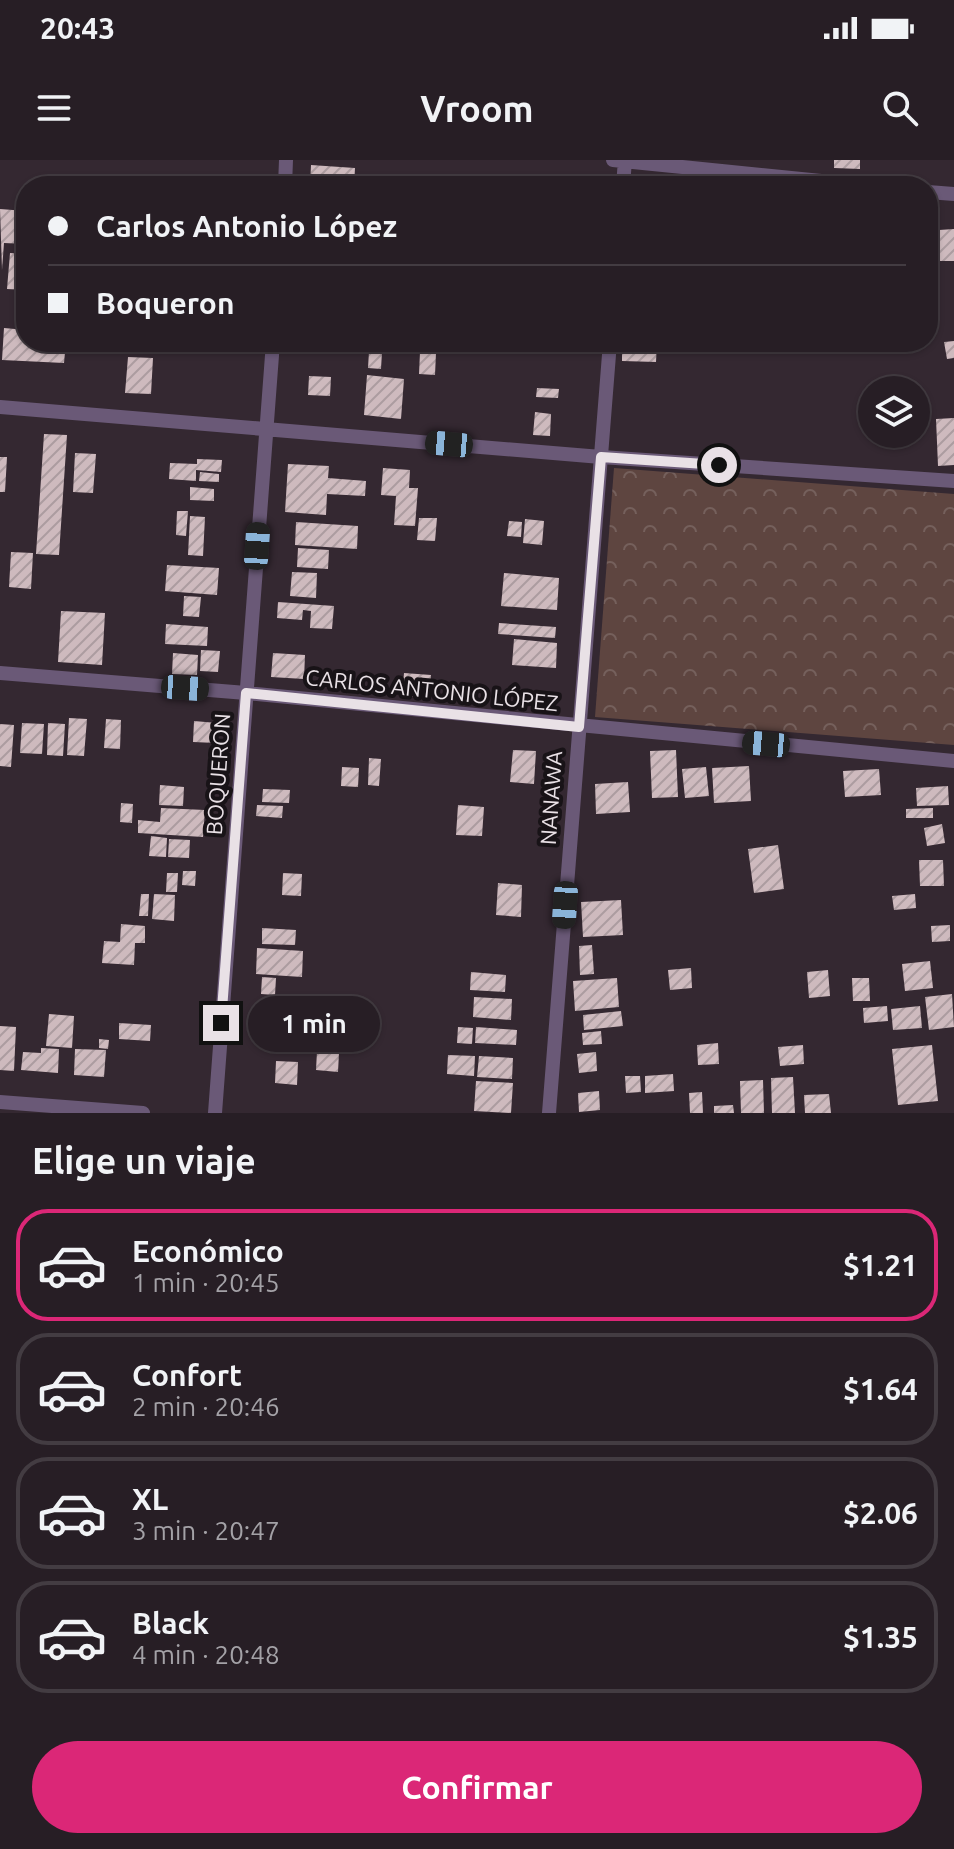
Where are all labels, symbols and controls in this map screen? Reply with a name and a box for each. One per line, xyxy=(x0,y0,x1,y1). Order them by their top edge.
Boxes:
text: 20:43 xyxy=(40,11,115,45)
icon: menu xyxy=(32,86,76,130)
icon: search xyxy=(878,86,922,130)
text: Vroom xyxy=(420,88,534,129)
text: Carlos Antonio López xyxy=(96,209,397,243)
text: Boqueron xyxy=(96,286,234,320)
map controls xyxy=(858,376,930,448)
button: layers xyxy=(858,376,930,448)
car xyxy=(424,430,474,458)
route start xyxy=(701,447,737,483)
car xyxy=(243,521,271,571)
street label: CARLOS ANTONIO LÓPEZ xyxy=(304,663,560,715)
car xyxy=(160,674,210,702)
street label: BOQUERON xyxy=(201,712,234,836)
car xyxy=(741,730,791,758)
street label: NANAWA xyxy=(535,749,566,846)
car xyxy=(551,880,579,930)
callout: 1 min xyxy=(249,995,381,1051)
route end xyxy=(203,1005,239,1041)
text: 1 min xyxy=(281,1009,347,1038)
text: Elige un viaje xyxy=(32,1140,256,1181)
icon: car xyxy=(36,1229,108,1301)
text: Económico xyxy=(132,1234,284,1268)
text: $1.21 xyxy=(843,1248,918,1282)
text: 1 min · 20:45 xyxy=(132,1268,280,1297)
icon: car xyxy=(36,1353,108,1425)
text: Confort xyxy=(132,1358,242,1392)
text: $1.64 xyxy=(843,1372,918,1406)
text: 2 min · 20:46 xyxy=(132,1392,280,1421)
icon: car xyxy=(36,1477,108,1549)
text: XL xyxy=(132,1482,168,1516)
text: $2.06 xyxy=(843,1496,918,1530)
text: 3 min · 20:47 xyxy=(132,1516,280,1545)
icon: car xyxy=(36,1601,108,1673)
text: Black xyxy=(132,1606,209,1640)
text: $1.35 xyxy=(843,1620,918,1654)
text: 4 min · 20:48 xyxy=(132,1640,280,1669)
button: Confirmar xyxy=(32,1741,922,1833)

